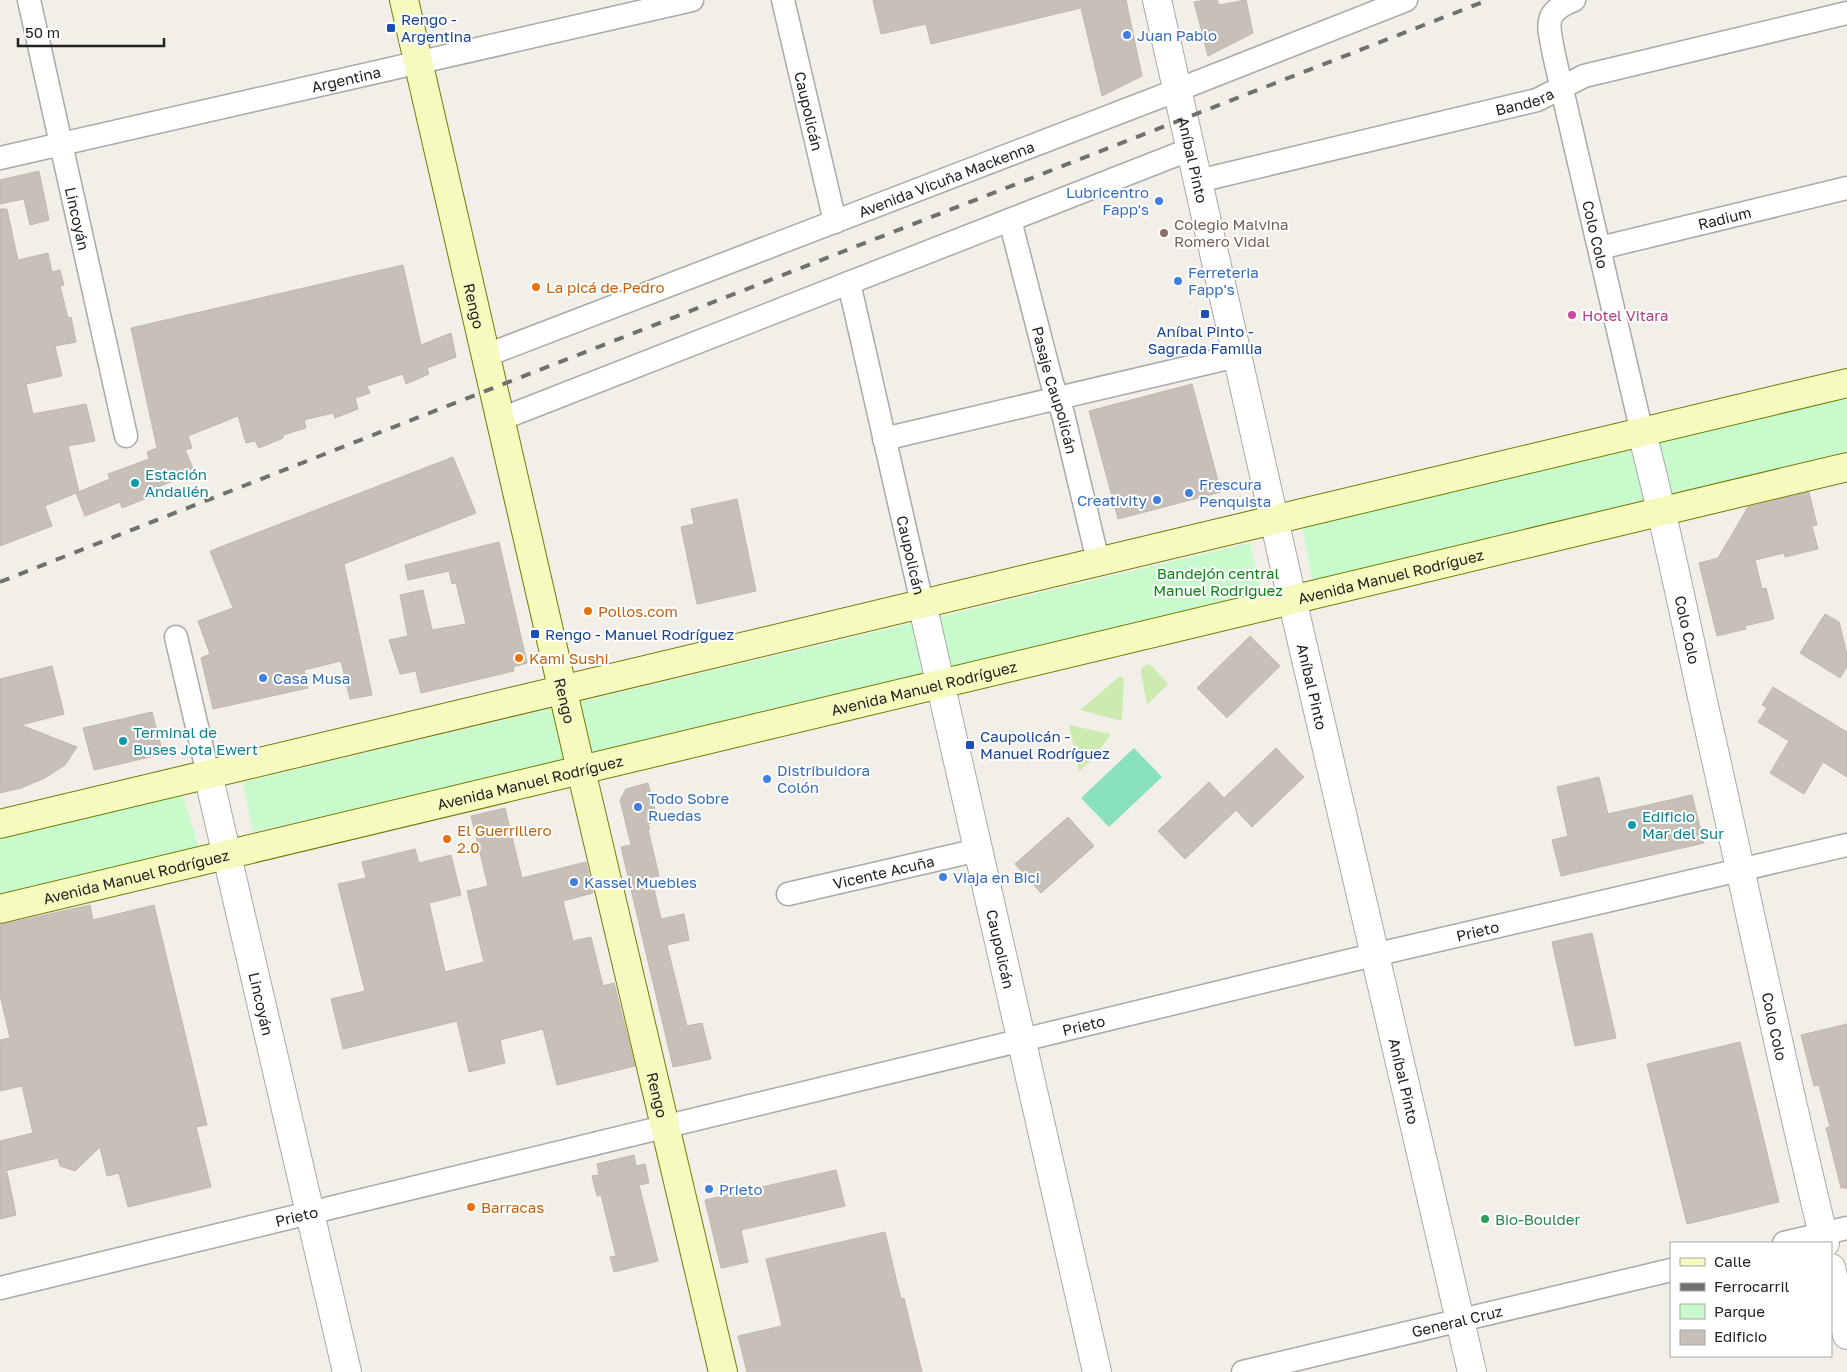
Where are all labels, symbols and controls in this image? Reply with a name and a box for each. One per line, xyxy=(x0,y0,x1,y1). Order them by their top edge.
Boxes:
place label: Rengo - Argentina xyxy=(401,10,471,45)
scale bar xyxy=(18,15,164,47)
marker: Rengo - Argentina xyxy=(385,22,397,34)
text: 50 m xyxy=(25,23,60,41)
place label: Juan Pablo xyxy=(1137,26,1217,44)
marker: Juan Pablo xyxy=(1121,29,1133,41)
street label: Argentina xyxy=(310,62,382,96)
street label: Caupolicán xyxy=(791,70,827,152)
street label: Bandera xyxy=(1494,84,1557,119)
street label: Aníbal Pinto xyxy=(1175,115,1211,205)
street label: Avenida Vicuña Mackenna xyxy=(856,137,1037,221)
place label: Lubricentro Fapp's xyxy=(1066,183,1149,218)
street label: Lincoyán xyxy=(62,185,93,252)
marker: Lubricentro Fapp's xyxy=(1153,195,1165,207)
street label: Colo Colo xyxy=(1579,199,1612,270)
street label: Radium xyxy=(1696,203,1753,233)
place label: Colegio Malvina Romero Vidal xyxy=(1174,215,1289,250)
marker: Colegio Malvina Romero Vidal xyxy=(1158,227,1170,239)
place label: Ferreteria Fapp's xyxy=(1188,263,1259,298)
marker: Ferreteria Fapp's xyxy=(1172,275,1184,287)
place label: La picá de Pedro xyxy=(546,278,665,296)
street label: Rengo xyxy=(460,281,488,331)
marker: La picá de Pedro xyxy=(530,281,542,293)
place label: Hotel Vitara xyxy=(1582,306,1668,324)
marker: Aníbal Pinto - Sagrada Familia xyxy=(1199,308,1211,320)
marker: Hotel Vitara xyxy=(1566,309,1578,321)
place label: Aníbal Pinto - Sagrada Familia xyxy=(1148,322,1262,357)
street label: Pasaje Caupolicán xyxy=(1029,324,1081,456)
place label: Estación Andalién xyxy=(145,465,209,500)
place label: Frescura Penquista xyxy=(1199,475,1271,510)
marker: Estación Andalién xyxy=(129,477,141,489)
marker: Frescura Penquista xyxy=(1183,487,1195,499)
place label: Creativity xyxy=(1077,491,1148,509)
marker: Creativity xyxy=(1151,494,1163,506)
street label: Caupolicán xyxy=(893,514,929,596)
street label: Avenida Manuel Rodríguez xyxy=(1296,545,1486,607)
park label: Bandejón central Manuel Rodriguez xyxy=(1153,564,1283,599)
street label: Colo Colo xyxy=(1672,594,1704,666)
place label: Pollos.com xyxy=(598,602,678,620)
marker: Pollos.com xyxy=(582,605,594,617)
place label: Rengo - Manuel Rodríguez xyxy=(545,625,734,643)
marker: Rengo - Manuel Rodríguez xyxy=(529,628,541,640)
street label: Aníbal Pinto xyxy=(1294,642,1331,731)
place label: Kami Sushi xyxy=(529,649,609,667)
marker: Kami Sushi xyxy=(513,652,525,664)
street label: Avenida Manuel Rodríguez xyxy=(829,657,1019,719)
place label: Casa Musa xyxy=(273,669,350,687)
marker: Casa Musa xyxy=(257,672,269,684)
street label: Rengo xyxy=(551,676,579,725)
place label: Terminal de Buses Jota Ewert xyxy=(133,723,258,758)
place label: Caupolicán - Manuel Rodríguez xyxy=(980,727,1110,762)
marker: Terminal de Buses Jota Ewert xyxy=(117,735,129,747)
marker: Caupolicán - Manuel Rodríguez xyxy=(964,739,976,751)
street label: Avenida Manuel Rodríguez xyxy=(435,751,625,813)
place label: Distribuidora Colón xyxy=(777,761,870,796)
marker: Distribuidora Colón xyxy=(761,773,773,785)
place label: Todo Sobre Ruedas xyxy=(648,789,729,824)
marker: Todo Sobre Ruedas xyxy=(632,801,644,813)
place label: Edificio Mar del Sur xyxy=(1642,807,1724,842)
marker: Edificio Mar del Sur xyxy=(1626,819,1638,831)
place label: El Guerrillero 2.0 xyxy=(457,821,552,856)
marker: El Guerrillero 2.0 xyxy=(441,833,453,845)
street label: Avenida Manuel Rodríguez xyxy=(41,845,231,907)
street label: Vicente Acuña xyxy=(831,851,936,892)
place label: Viaja en Bici xyxy=(953,868,1040,886)
marker: Viaja en Bici xyxy=(937,871,949,883)
place label: Kassel Muebles xyxy=(584,873,697,891)
marker: Kassel Muebles xyxy=(568,876,580,888)
street label: Caupolicán xyxy=(983,908,1019,991)
street label: Prieto xyxy=(1454,917,1501,945)
street label: Lincoyán xyxy=(245,970,277,1037)
street label: Colo Colo xyxy=(1758,990,1791,1062)
street label: Prieto xyxy=(1060,1011,1107,1039)
street label: Aníbal Pinto xyxy=(1386,1036,1423,1126)
street label: Rengo xyxy=(644,1070,672,1120)
place label: Prieto xyxy=(719,1180,762,1198)
marker: Prieto xyxy=(703,1183,715,1195)
place label: Barracas xyxy=(481,1198,544,1216)
marker: Barracas xyxy=(465,1201,477,1213)
street label: Prieto xyxy=(273,1202,320,1230)
place label: Bio-Boulder xyxy=(1495,1210,1580,1228)
marker: Bio-Boulder xyxy=(1479,1213,1491,1225)
legend xyxy=(1670,1242,1832,1357)
text: Calle xyxy=(1714,1252,1751,1270)
text: Ferrocarril xyxy=(1714,1277,1789,1295)
street label: General Cruz xyxy=(1410,1301,1505,1341)
text: Parque xyxy=(1714,1302,1765,1320)
text: Edificio xyxy=(1714,1327,1767,1345)

